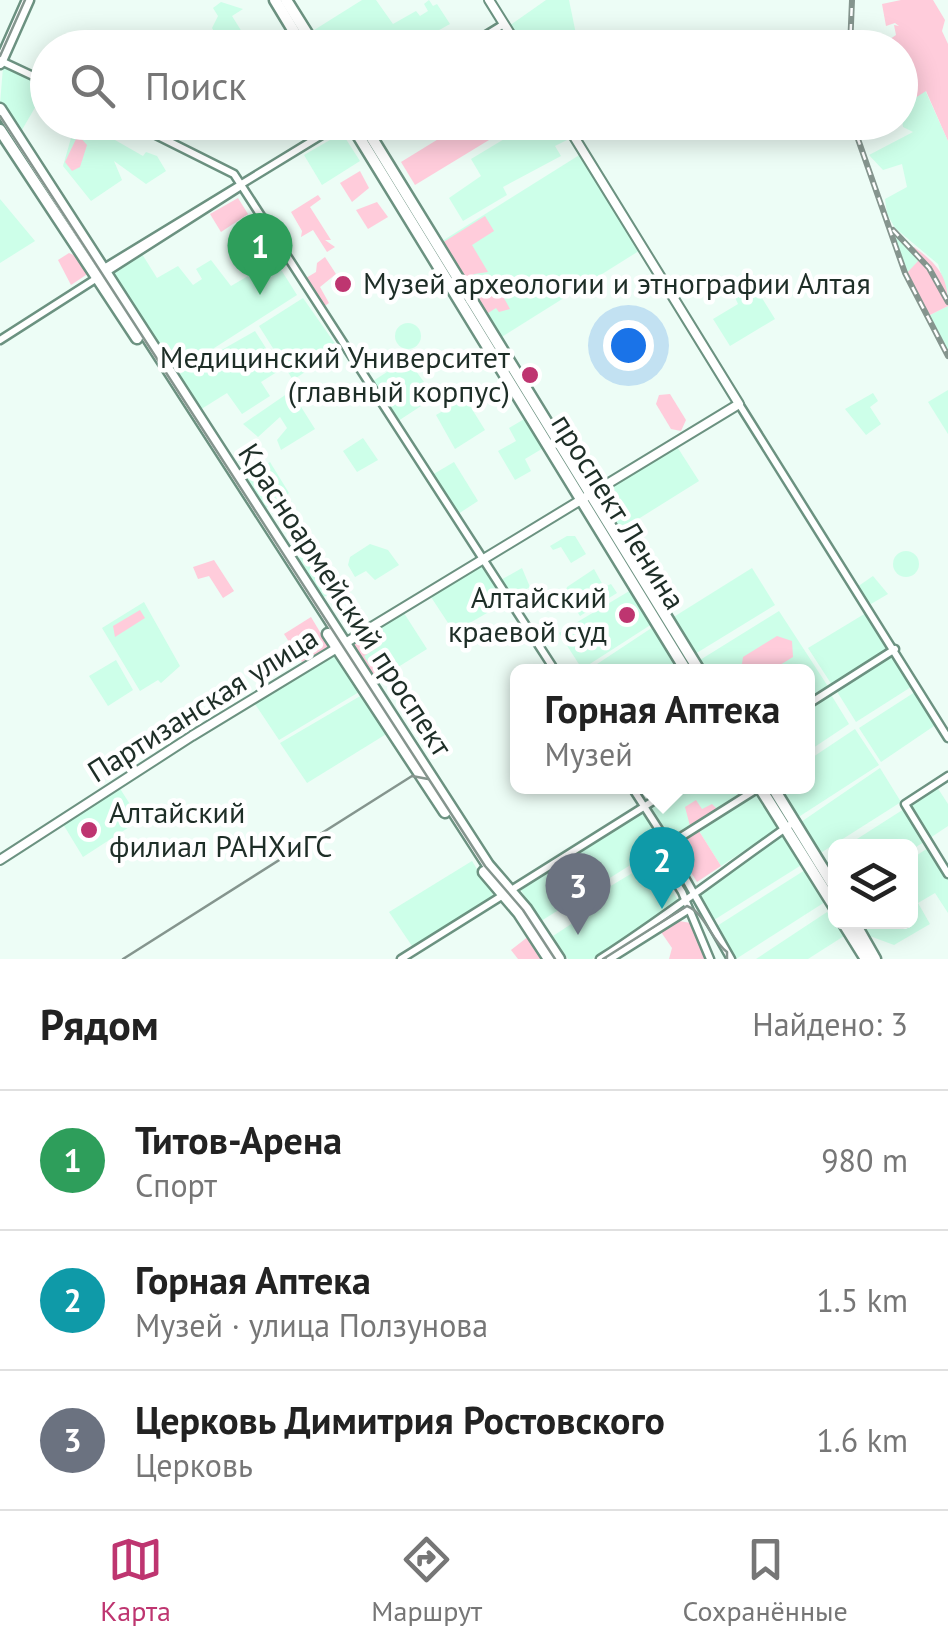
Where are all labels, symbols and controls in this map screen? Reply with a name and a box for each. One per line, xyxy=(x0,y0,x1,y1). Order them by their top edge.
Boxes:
search box xyxy=(30,30,918,140)
icon: search xyxy=(65,58,120,113)
text: Поиск xyxy=(145,61,246,110)
pin: 1 xyxy=(228,212,292,295)
place label: Музей археологии и этнографии Алтая xyxy=(363,263,871,302)
marker: Музей археологии и этнографии Алтая xyxy=(332,273,354,295)
your location xyxy=(603,320,654,371)
place label: Медицинский Университет (главный корпус) xyxy=(160,337,510,410)
marker: Медицинский Университет (главный корпус) xyxy=(519,364,541,386)
street label: проспект Ленина xyxy=(543,406,695,616)
street label: Красноармейский проспект xyxy=(230,435,462,763)
place label: Алтайский краевой суд xyxy=(448,577,607,650)
marker: Алтайский краевой суд xyxy=(616,604,638,626)
street label: Партизанская улица xyxy=(80,617,325,790)
popup xyxy=(510,664,815,794)
text: Горная Аптека xyxy=(545,684,780,733)
text: Музей xyxy=(545,733,633,775)
place label: Алтайский филиал РАНХиГС xyxy=(109,792,332,865)
marker: Алтайский филиал РАНХиГС xyxy=(78,819,100,841)
pin: 2 xyxy=(630,826,694,909)
map controls xyxy=(828,839,918,929)
button: layers xyxy=(828,839,918,929)
pin: 3 xyxy=(546,852,610,935)
text: Рядом xyxy=(40,997,159,1052)
text: Найдено: 3 xyxy=(752,1003,908,1045)
text: Титов-Арена xyxy=(135,1115,342,1164)
text: 1 xyxy=(63,1139,82,1181)
text: 980 m xyxy=(821,1139,908,1181)
text: Спорт xyxy=(135,1164,217,1206)
text: Горная Аптека xyxy=(135,1255,371,1304)
text: 2 xyxy=(63,1279,82,1321)
text: 1.5 km xyxy=(816,1279,908,1321)
text: Музей · улица Ползунова xyxy=(135,1304,488,1346)
text: Церковь Димитрия Ростовского xyxy=(135,1395,665,1444)
text: 3 xyxy=(63,1419,82,1461)
text: 1.6 km xyxy=(816,1419,908,1461)
text: Церковь xyxy=(135,1444,253,1486)
tab: Карта xyxy=(100,1532,171,1629)
tab: Маршрут xyxy=(371,1532,482,1629)
tab: Сохранённые xyxy=(683,1532,848,1629)

